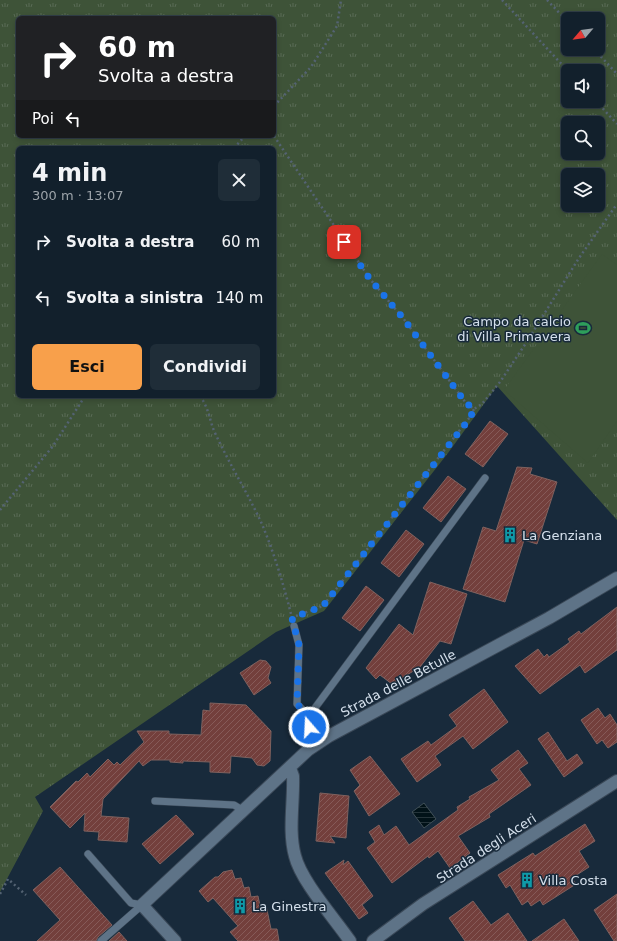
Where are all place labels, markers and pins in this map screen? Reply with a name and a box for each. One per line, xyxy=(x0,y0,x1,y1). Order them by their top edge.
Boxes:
pin xyxy=(327,225,361,259)
place label: Campo da calcio di Villa Primavera xyxy=(457,314,571,344)
sports icon: Campo da calcio di Villa Primavera xyxy=(574,319,592,337)
building icon: La Genziana xyxy=(501,526,519,544)
place label: La Genziana xyxy=(522,528,602,543)
building icon: Villa Costa xyxy=(518,871,536,889)
place label: Villa Costa xyxy=(539,873,607,888)
building icon: La Ginestra xyxy=(231,897,249,915)
place label: La Ginestra xyxy=(252,899,326,914)

